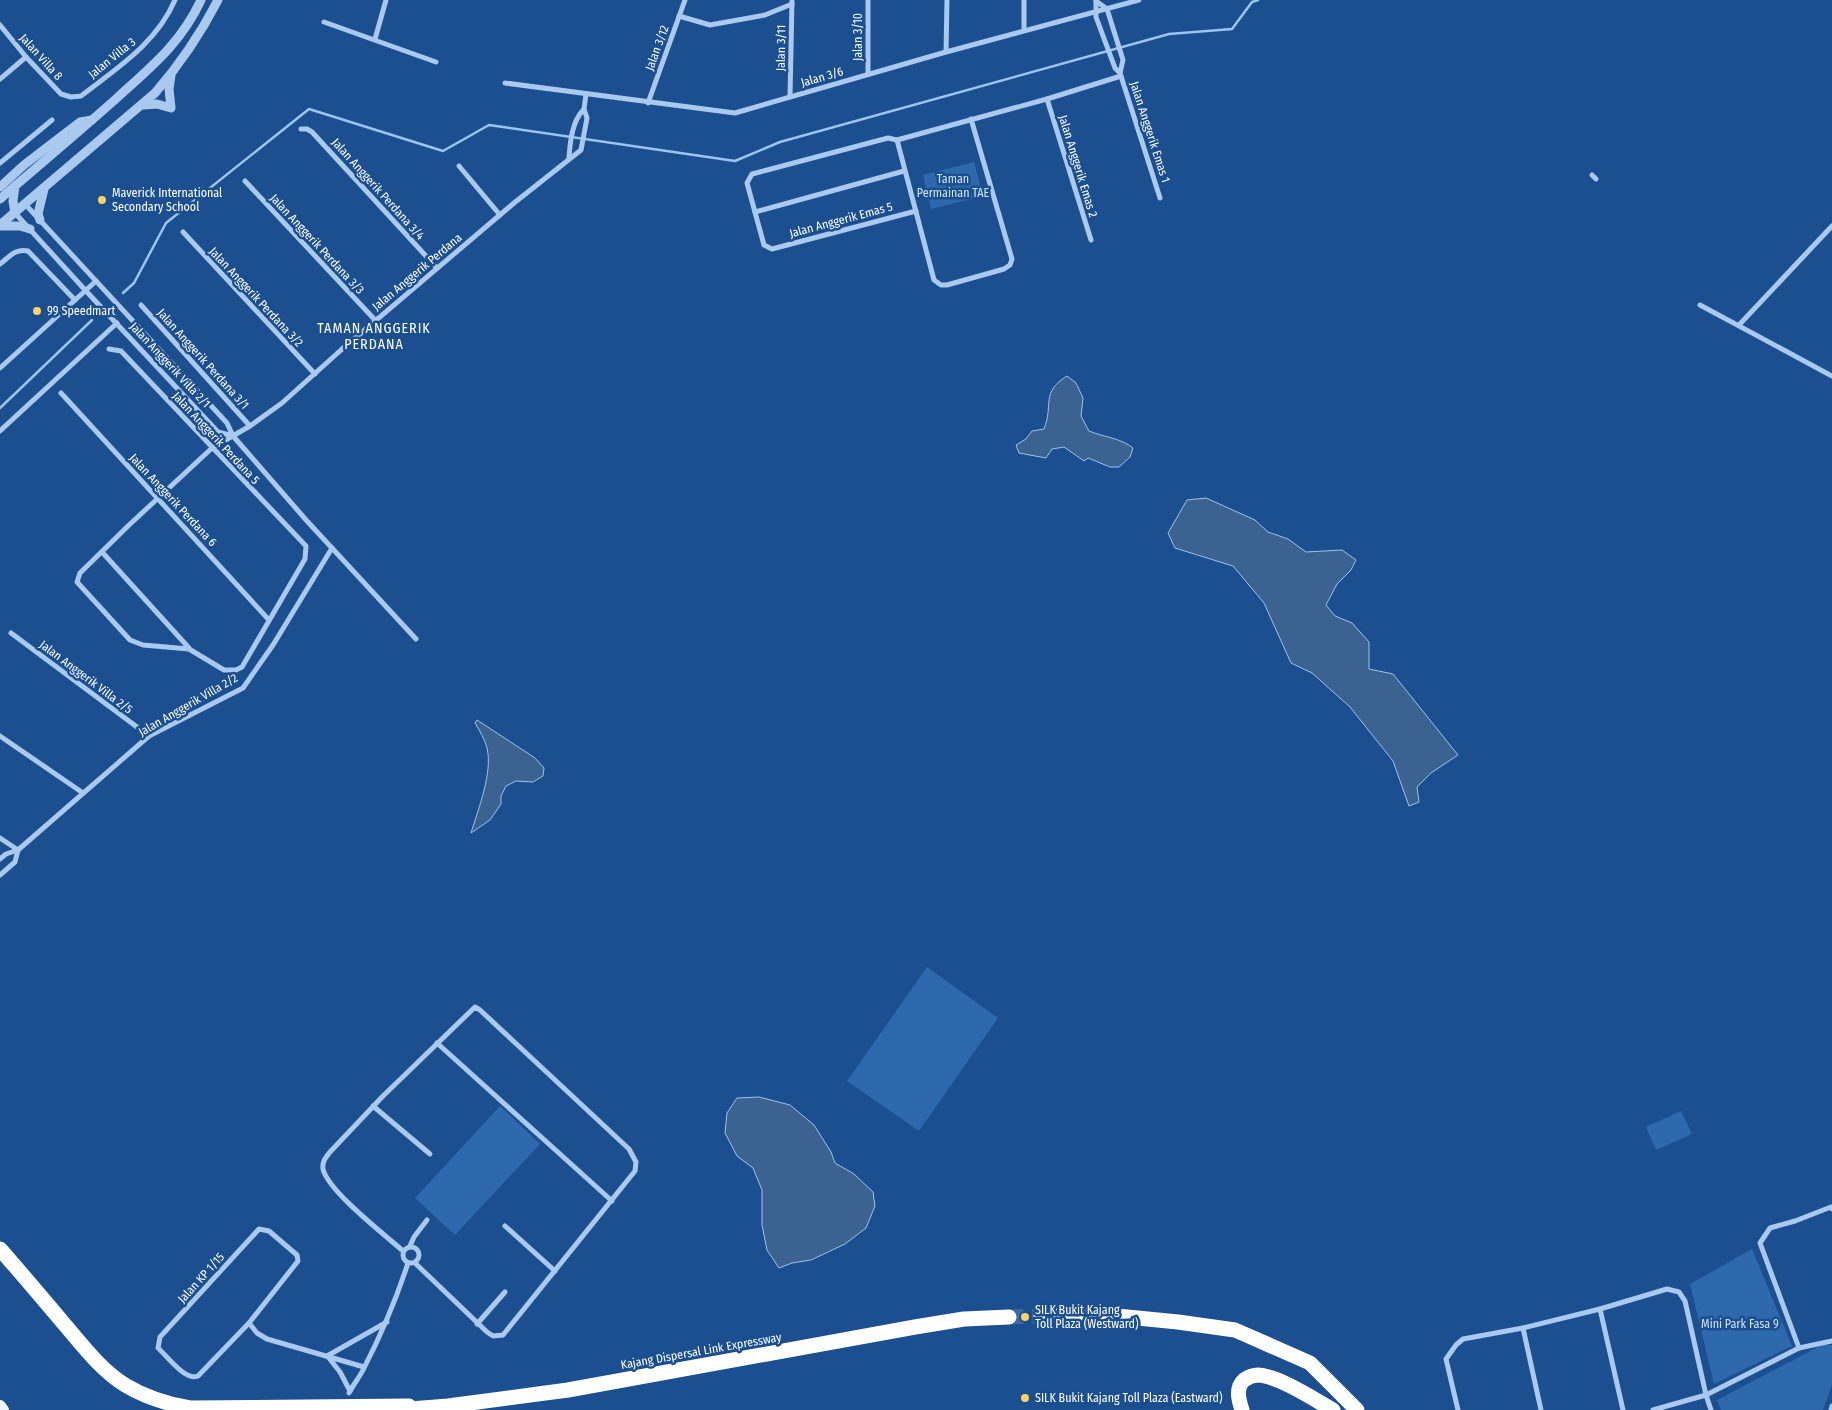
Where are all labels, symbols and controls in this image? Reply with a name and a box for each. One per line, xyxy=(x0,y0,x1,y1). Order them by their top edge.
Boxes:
street label: Jalan 3/10 xyxy=(851,13,865,61)
street label: Jalan 3/12 xyxy=(642,23,672,73)
street label: Jalan 3/11 xyxy=(774,25,788,71)
street label: Jalan Villa 8 xyxy=(17,31,65,83)
street label: Jalan Villa 3 xyxy=(86,35,138,81)
street label: Jalan 3/6 xyxy=(799,64,845,90)
street label: Jalan Anggerik Emas 1 xyxy=(1127,80,1173,184)
street label: Jalan Anggerik Emas 2 xyxy=(1056,113,1100,219)
street label: Jalan Anggerik Perdana 3/4 xyxy=(329,135,427,243)
park label: Taman Permainan TAE xyxy=(917,172,990,200)
place label: Maverick International Secondary School xyxy=(112,186,222,214)
street label: Jalan Anggerik Perdana 3/3 xyxy=(267,191,367,297)
marker: Maverick International Secondary School xyxy=(96,194,108,206)
street label: Jalan Anggerik Emas 5 xyxy=(788,199,895,241)
street label: Jalan Anggerik Perdana xyxy=(369,230,465,314)
street label: Jalan Anggerik Perdana 3/2 xyxy=(206,244,306,350)
place label: 99 Speedmart xyxy=(47,304,115,318)
marker: 99 Speedmart xyxy=(31,305,43,317)
street label: Jalan Anggerik Perdana 3/1 xyxy=(154,306,252,412)
street label: Jalan Anggerik Villa 2/1 xyxy=(127,319,213,411)
district label: TAMAN ANGGERIK PERDANA xyxy=(317,320,431,353)
street label: Jalan Anggerik Perdana 5 xyxy=(170,389,263,487)
street label: Jalan Anggerik Perdana 6 xyxy=(126,451,220,549)
street label: Jalan Anggerik Villa 2/5 xyxy=(37,637,136,717)
street label: Jalan Anggerik Villa 2/2 xyxy=(136,671,240,739)
street label: Jalan KP 1/15 xyxy=(175,1250,227,1306)
place label: SILK Bukit Kajang Toll Plaza (Westward) xyxy=(1035,1303,1139,1331)
marker: SILK Bukit Kajang Toll Plaza (Westward) xyxy=(1019,1311,1031,1323)
park label: Mini Park Fasa 9 xyxy=(1701,1317,1779,1331)
street label: Kajang Dispersal Link Expressway xyxy=(620,1330,783,1372)
place label: SILK Bukit Kajang Toll Plaza (Eastward) xyxy=(1035,1391,1223,1405)
marker: SILK Bukit Kajang Toll Plaza (Eastward) xyxy=(1019,1392,1031,1404)

